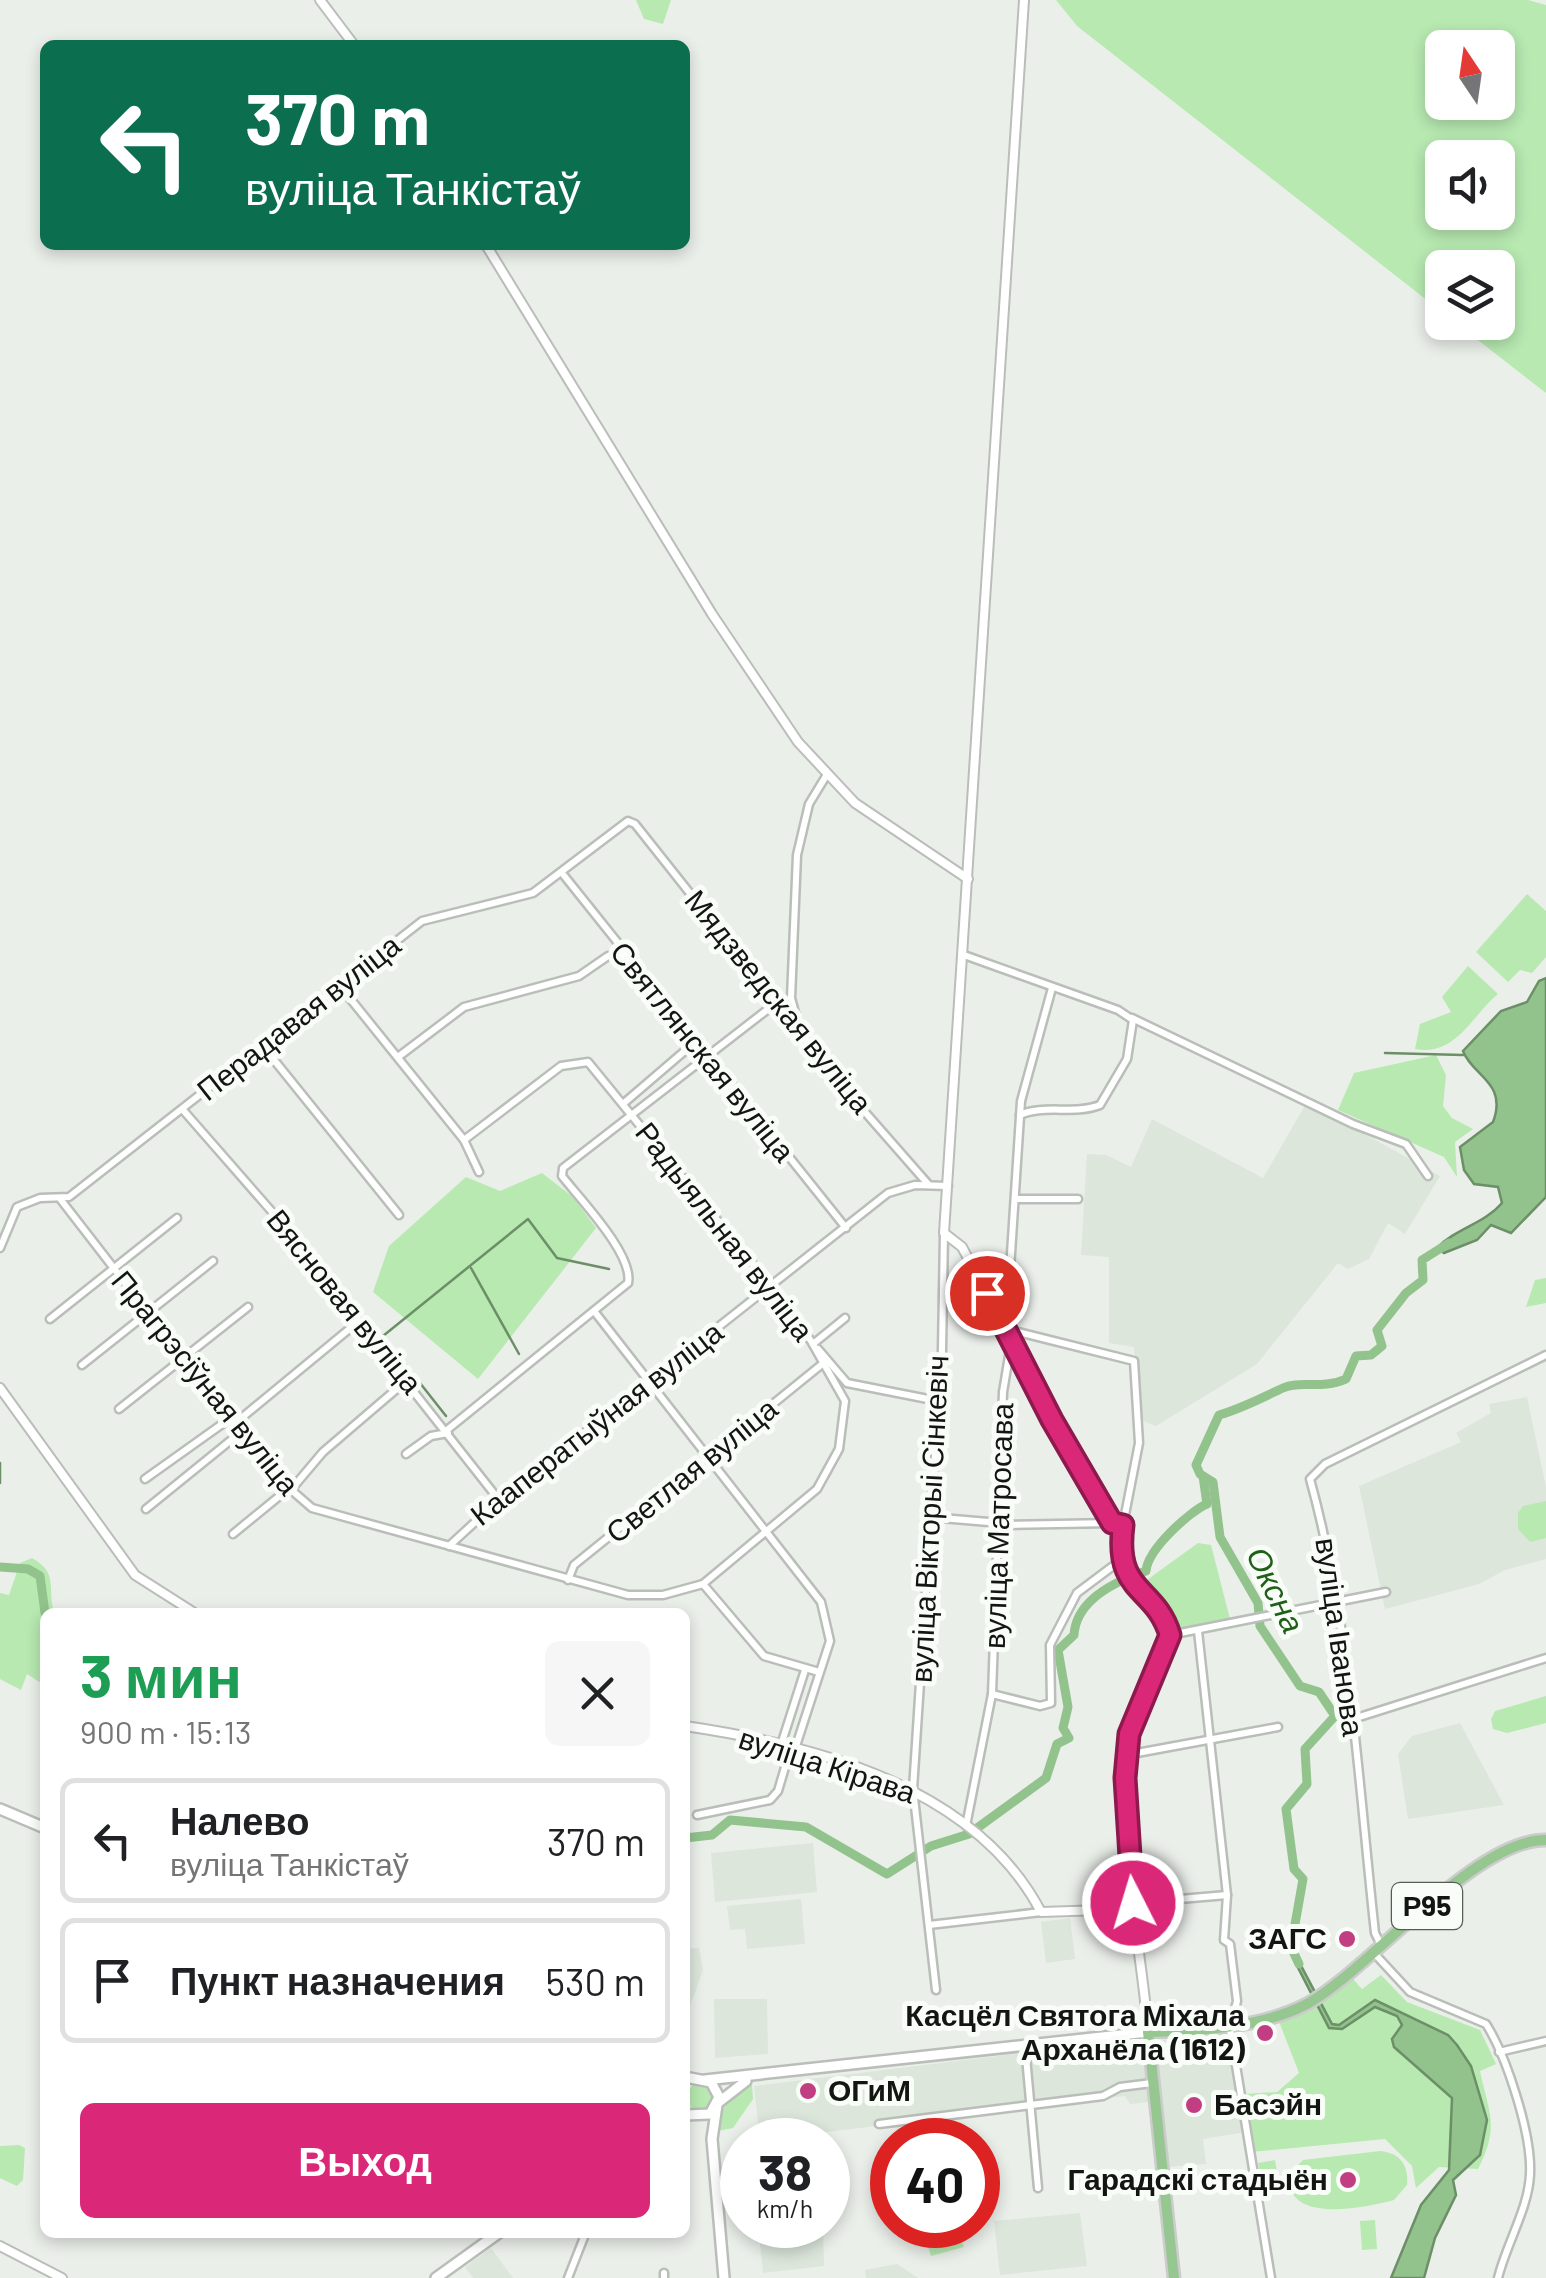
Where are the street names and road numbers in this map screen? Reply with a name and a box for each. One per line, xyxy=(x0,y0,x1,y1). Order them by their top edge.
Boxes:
street label: Мядзведская вуліца xyxy=(678,882,881,1120)
street label: Перадавая вуліца xyxy=(189,926,407,1107)
street label: Святлянская вуліца xyxy=(604,934,803,1168)
street label: Радыяльная вуліца xyxy=(629,1114,822,1347)
street label: Вясновая вуліца xyxy=(260,1201,431,1400)
street label: Прагрэсіўная вуліца xyxy=(105,1263,308,1501)
street label: Кааператыўная вуліца xyxy=(463,1313,729,1532)
street label: вуліца Вікторыі Сінкевіч xyxy=(901,1354,955,1684)
street label: Светлая вуліца xyxy=(598,1389,784,1550)
street label: вуліца Матросава xyxy=(975,1402,1019,1650)
street label: вуліца Іванова xyxy=(1309,1535,1373,1738)
street label: вуліца Кірава xyxy=(735,1719,921,1810)
road number: Р95 xyxy=(1392,1883,1462,1929)

